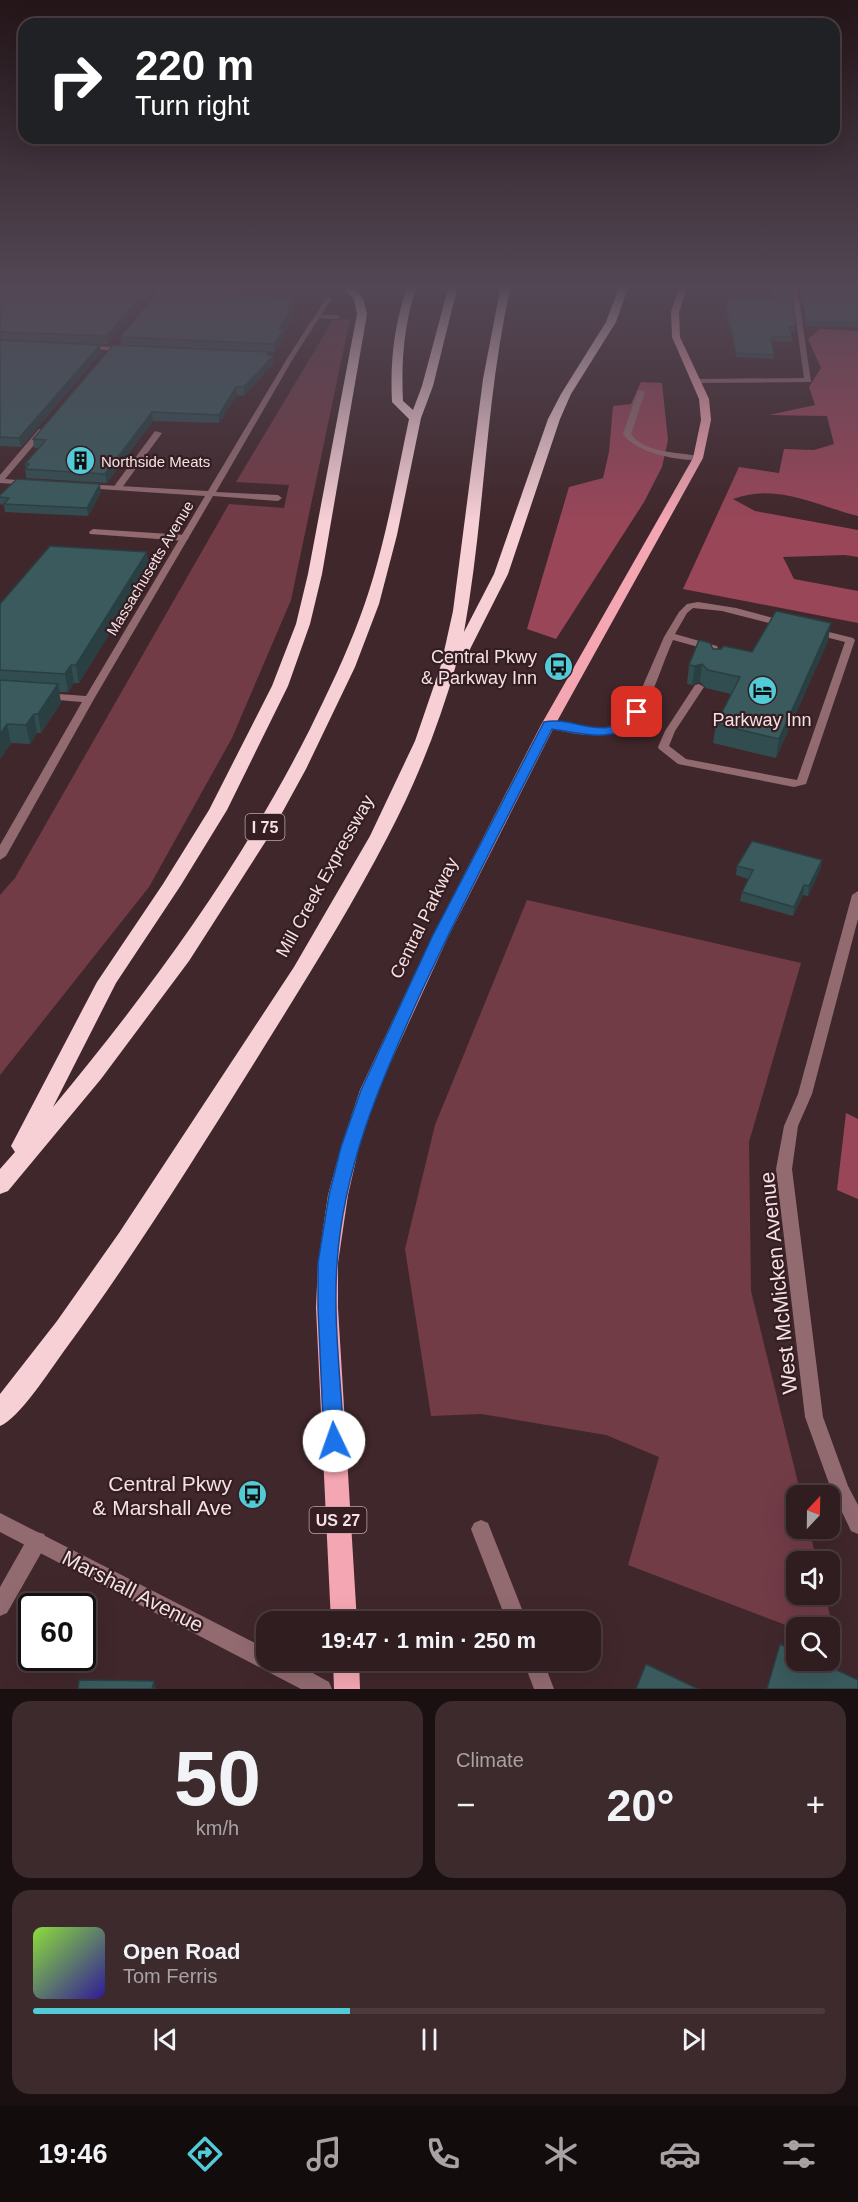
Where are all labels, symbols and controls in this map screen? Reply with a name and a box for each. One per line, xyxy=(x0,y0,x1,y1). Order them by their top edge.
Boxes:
icon: right xyxy=(36,42,114,120)
text: 220 m xyxy=(135,42,254,89)
text: Turn right xyxy=(135,91,250,121)
building icon: Northside Meats xyxy=(64,445,96,477)
place label: Northside Meats xyxy=(101,453,210,470)
street label: Massachusetts Avenue xyxy=(103,498,197,638)
place label: Central Pkwy & Parkway Inn xyxy=(421,647,537,688)
bus stop icon: Central Pkwy & Parkway Inn xyxy=(542,651,574,683)
hotel icon: Parkway Inn xyxy=(746,675,778,707)
pin xyxy=(611,686,662,737)
icon: arrive xyxy=(620,695,653,728)
place label: Parkway Inn xyxy=(712,710,812,730)
street label: Mill Creek Expressway xyxy=(272,792,378,960)
road number: I 75 xyxy=(246,814,284,840)
street label: Central Parkway xyxy=(386,854,462,982)
street label: West McMicken Avenue xyxy=(755,1171,801,1395)
position arrow xyxy=(302,1409,366,1473)
place label: Central Pkwy & Marshall Ave xyxy=(92,1472,233,1519)
bus stop icon: Central Pkwy & Marshall Ave xyxy=(237,1479,269,1511)
north arrow xyxy=(786,1485,840,1539)
map controls xyxy=(786,1485,840,1671)
road number: US 27 xyxy=(310,1507,366,1533)
street label: Marshall Avenue xyxy=(59,1546,207,1636)
button: sound xyxy=(786,1551,840,1605)
speed limit sign: 60 xyxy=(18,1593,96,1671)
button: search xyxy=(786,1617,840,1671)
text: 19:47 · 1 min · 250 m xyxy=(321,1628,536,1653)
text: 50 xyxy=(174,1734,261,1822)
text: Climate xyxy=(456,1749,524,1771)
text: 20° xyxy=(606,1780,675,1831)
text: − xyxy=(456,1786,475,1823)
text: + xyxy=(806,1786,825,1823)
text: km/h xyxy=(196,1817,239,1839)
text: Open Road xyxy=(123,1939,240,1964)
text: Tom Ferris xyxy=(123,1965,217,1987)
icon: previous xyxy=(149,2023,182,2056)
icon: pause xyxy=(413,2023,446,2056)
icon: next xyxy=(677,2023,710,2056)
icon: directions xyxy=(184,2133,226,2175)
icon: music xyxy=(303,2133,345,2175)
icon: phone xyxy=(422,2133,464,2175)
icon: climate xyxy=(540,2133,582,2175)
icon: car xyxy=(659,2133,701,2175)
icon: filters xyxy=(778,2133,820,2175)
text: 19:46 xyxy=(38,2139,107,2169)

